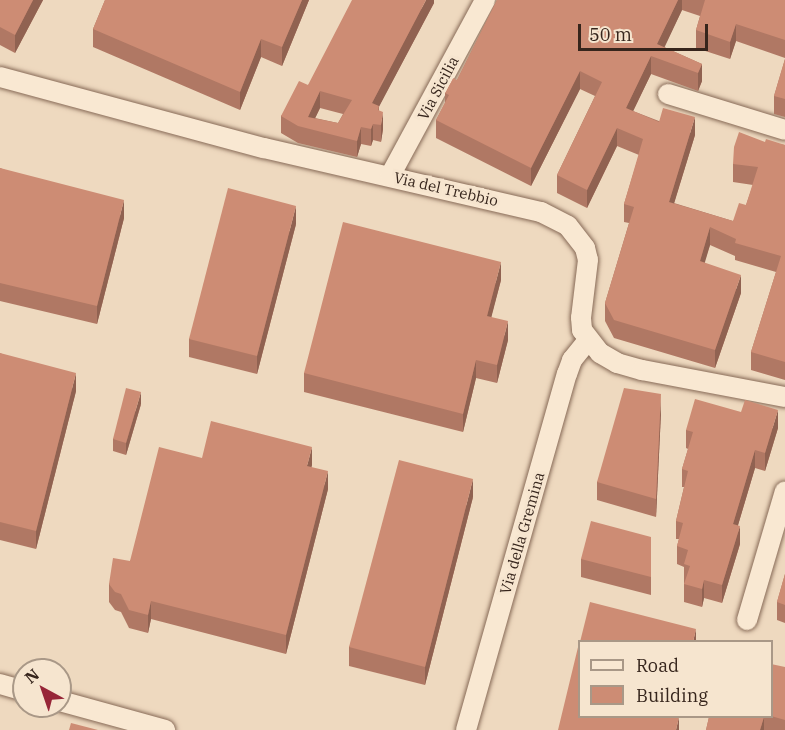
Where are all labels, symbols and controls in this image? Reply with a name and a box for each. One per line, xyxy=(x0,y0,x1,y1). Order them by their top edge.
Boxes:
scale bar xyxy=(581,12,712,50)
text: 50 m xyxy=(589,23,632,46)
street label: Via Sicilia xyxy=(414,53,462,123)
street label: Via del Trebbio xyxy=(392,168,500,210)
street label: Via della Gremina xyxy=(496,470,548,596)
legend xyxy=(578,640,773,718)
text: Road xyxy=(636,654,679,677)
north arrow xyxy=(12,658,72,718)
text: N xyxy=(20,664,43,687)
text: Building xyxy=(636,684,708,707)

